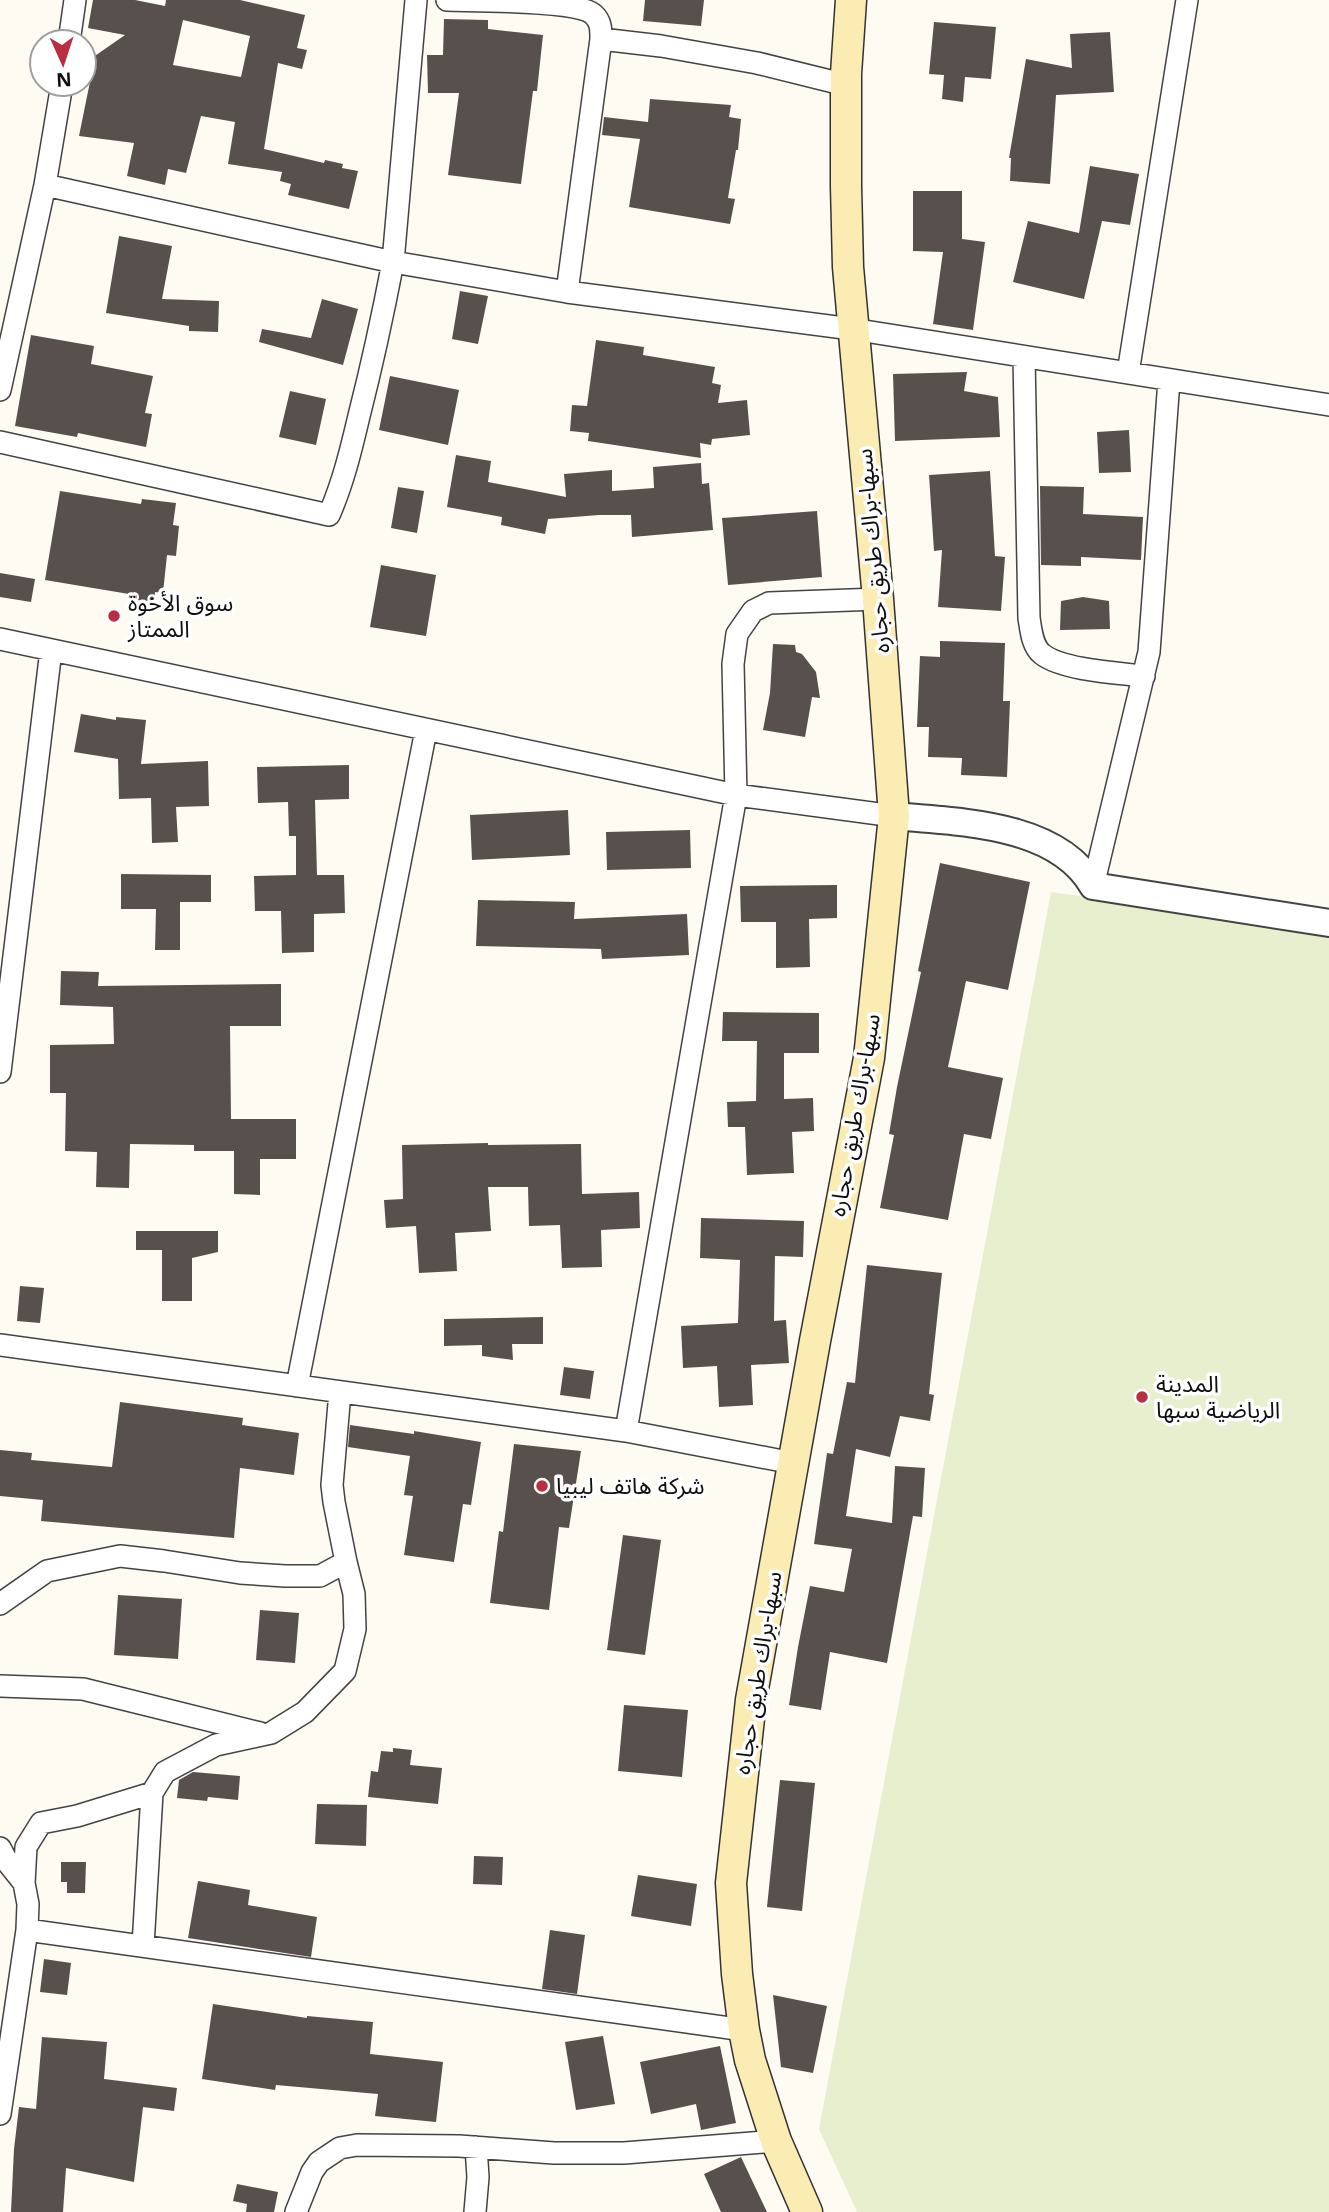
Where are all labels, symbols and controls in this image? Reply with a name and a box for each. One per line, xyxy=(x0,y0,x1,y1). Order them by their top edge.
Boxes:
north arrow xyxy=(28,28,98,98)
text: N xyxy=(55,59,73,99)
street label: سبها-براك طريق حجاره xyxy=(840,447,906,655)
place label: سوق الأخوة الممتاز xyxy=(127,579,233,654)
marker: سوق الأخوة الممتاز xyxy=(106,608,122,624)
street label: سبها-براك طريق حجاره xyxy=(813,1010,897,1220)
place label: المدينة الرياضية سبها xyxy=(1156,1360,1280,1435)
marker: المدينة الرياضية سبها xyxy=(1134,1389,1150,1405)
place label: شركة هاتف ليبيا xyxy=(556,1462,705,1511)
marker: شركة هاتف ليبيا xyxy=(534,1478,550,1494)
street label: سبها-براك طريق حجاره xyxy=(718,1568,798,1778)

